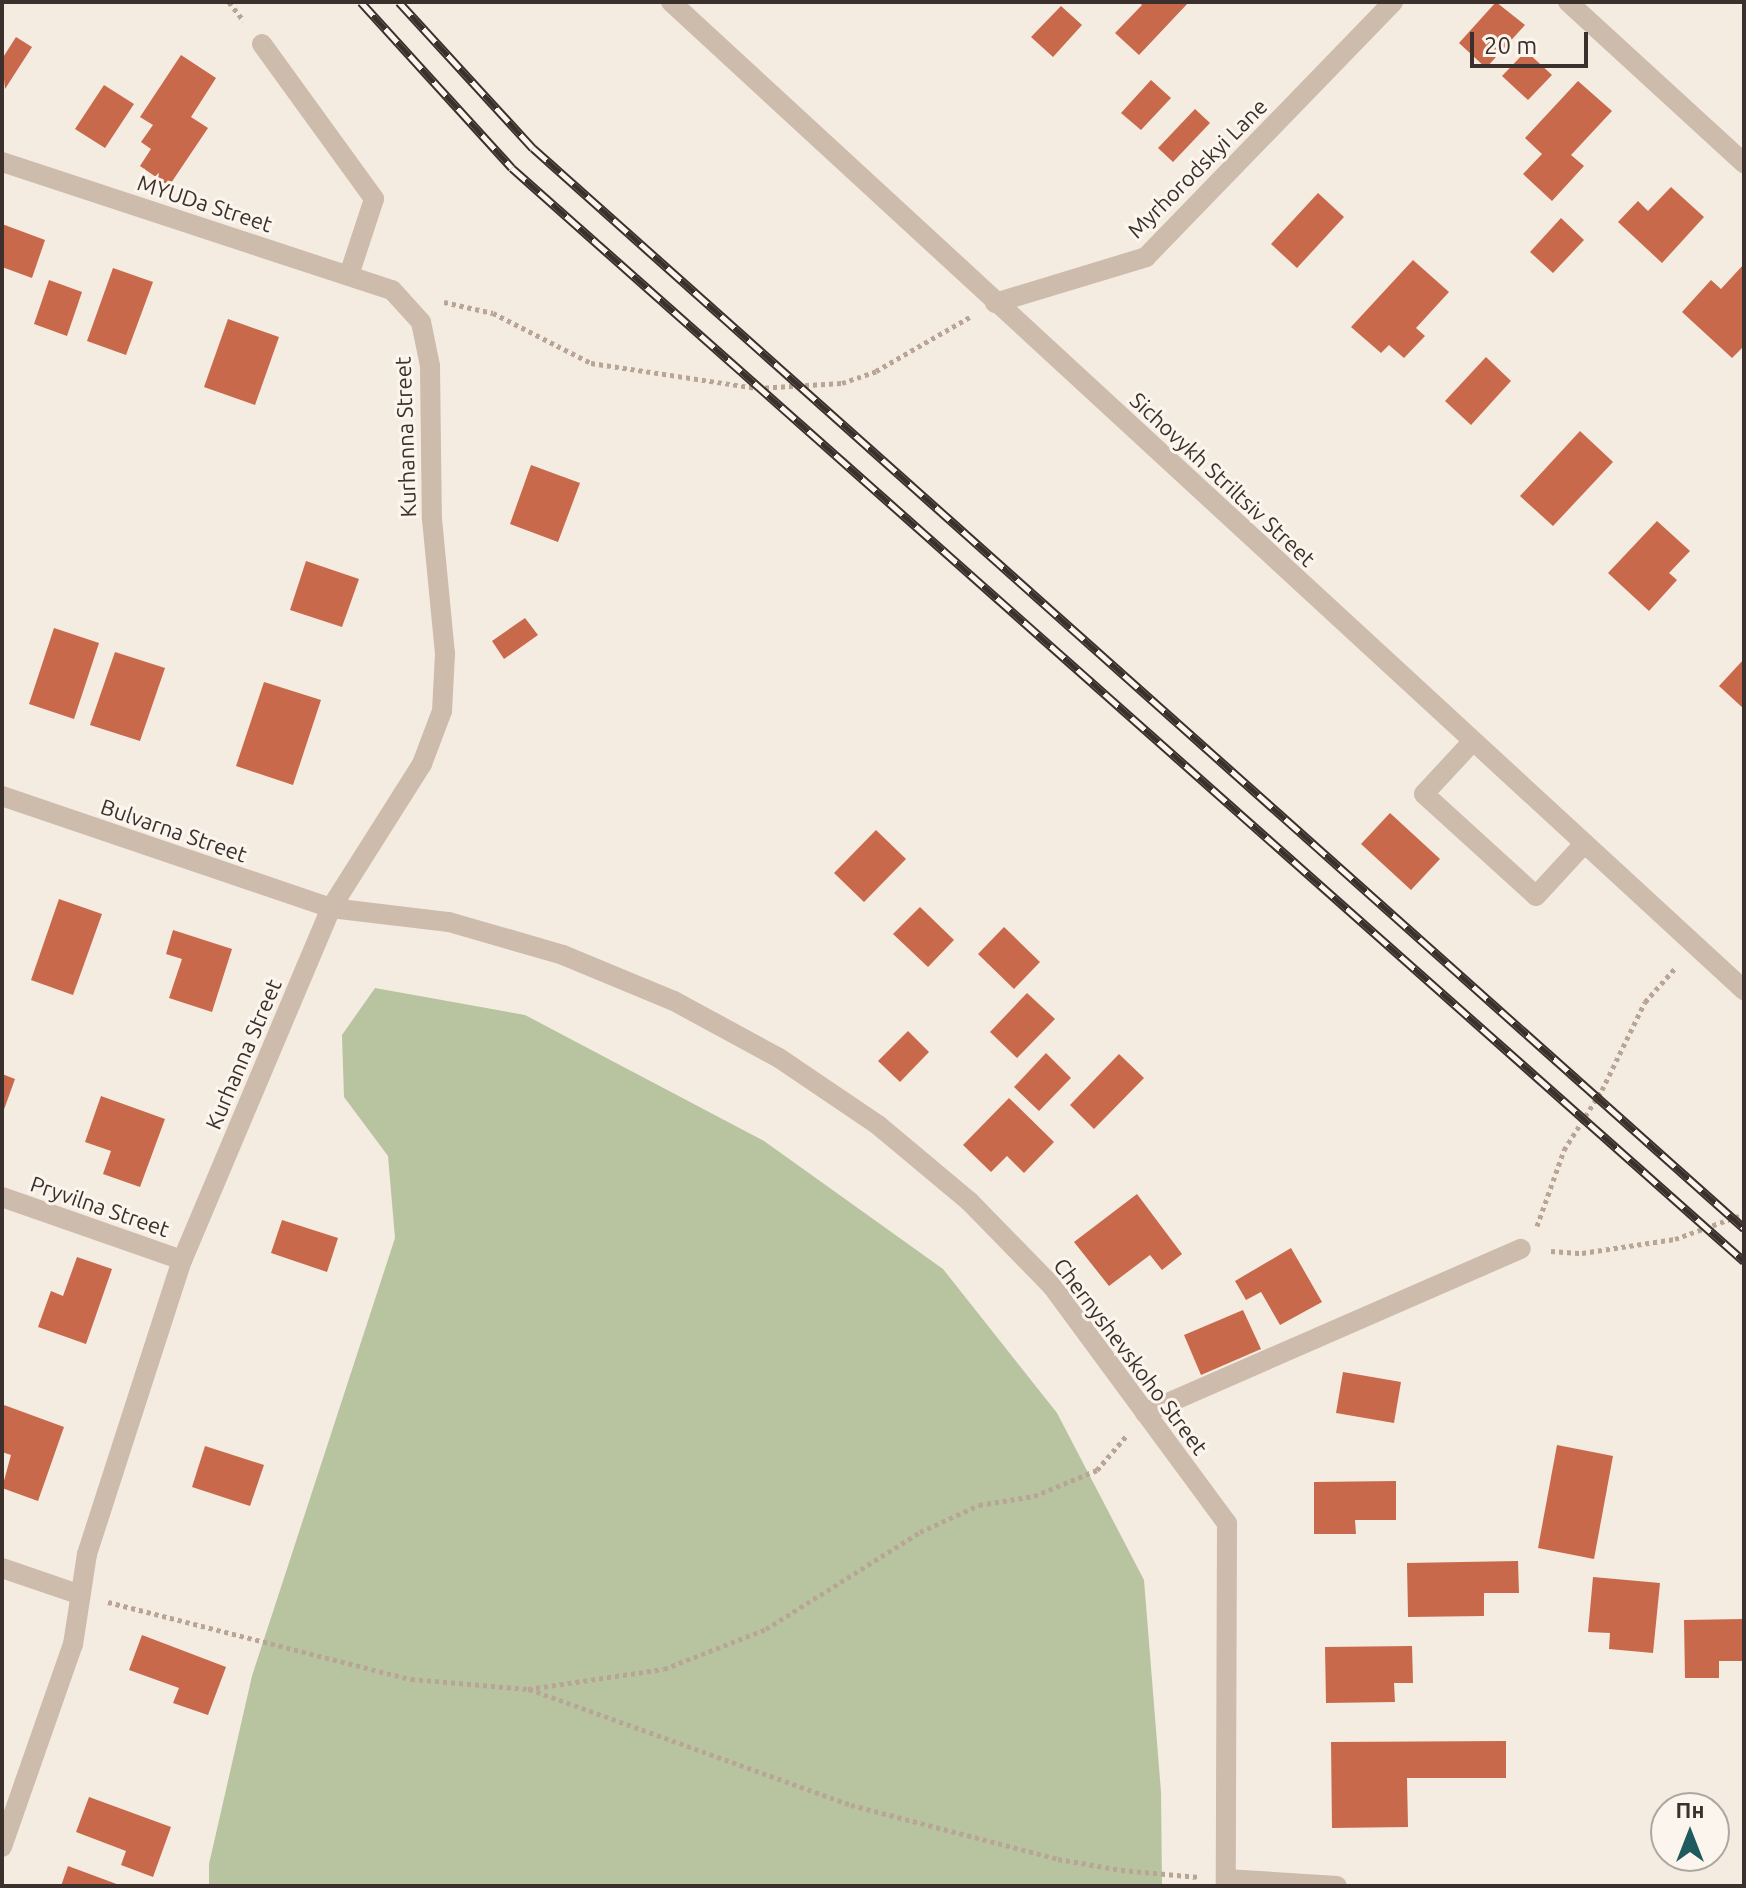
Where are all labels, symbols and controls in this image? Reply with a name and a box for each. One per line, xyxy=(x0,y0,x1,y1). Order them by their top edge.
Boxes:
scale bar xyxy=(1474,16,1592,66)
text: 20 m xyxy=(1484,32,1537,59)
street label: Myrhorodskyi Lane xyxy=(1122,93,1272,243)
street label: MYUDa Street xyxy=(134,169,276,237)
street label: Kurhanna Street xyxy=(389,356,421,518)
street label: Sichovykh Striltsiv Street xyxy=(1125,386,1321,572)
street label: Bulvarna Street xyxy=(97,793,251,867)
street label: Kurhanna Street xyxy=(199,975,287,1133)
street label: Pryvilna Street xyxy=(27,1170,173,1242)
street label: Chernyshevskoho Street xyxy=(1048,1252,1214,1460)
north arrow xyxy=(1650,1792,1730,1872)
text: Пн xyxy=(1676,1797,1704,1822)

